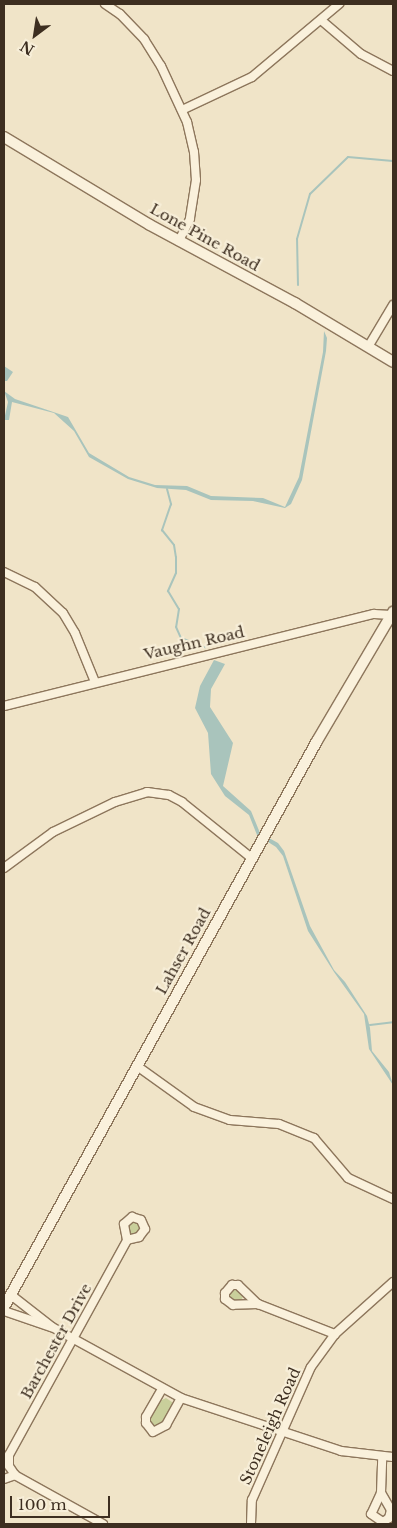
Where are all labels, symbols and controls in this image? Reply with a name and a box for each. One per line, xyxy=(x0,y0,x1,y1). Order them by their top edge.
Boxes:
north arrow xyxy=(10,10,60,60)
text: N xyxy=(17,37,38,59)
street label: Lone Pine Road xyxy=(147,199,263,275)
street label: Vaughn Road xyxy=(142,623,246,663)
street label: Lahser Road xyxy=(152,905,214,997)
street label: Barchester Drive xyxy=(17,1280,95,1402)
street label: Stoneleigh Road xyxy=(236,1365,304,1487)
scale bar xyxy=(12,1486,112,1518)
text: 100 m xyxy=(18,1495,67,1514)

